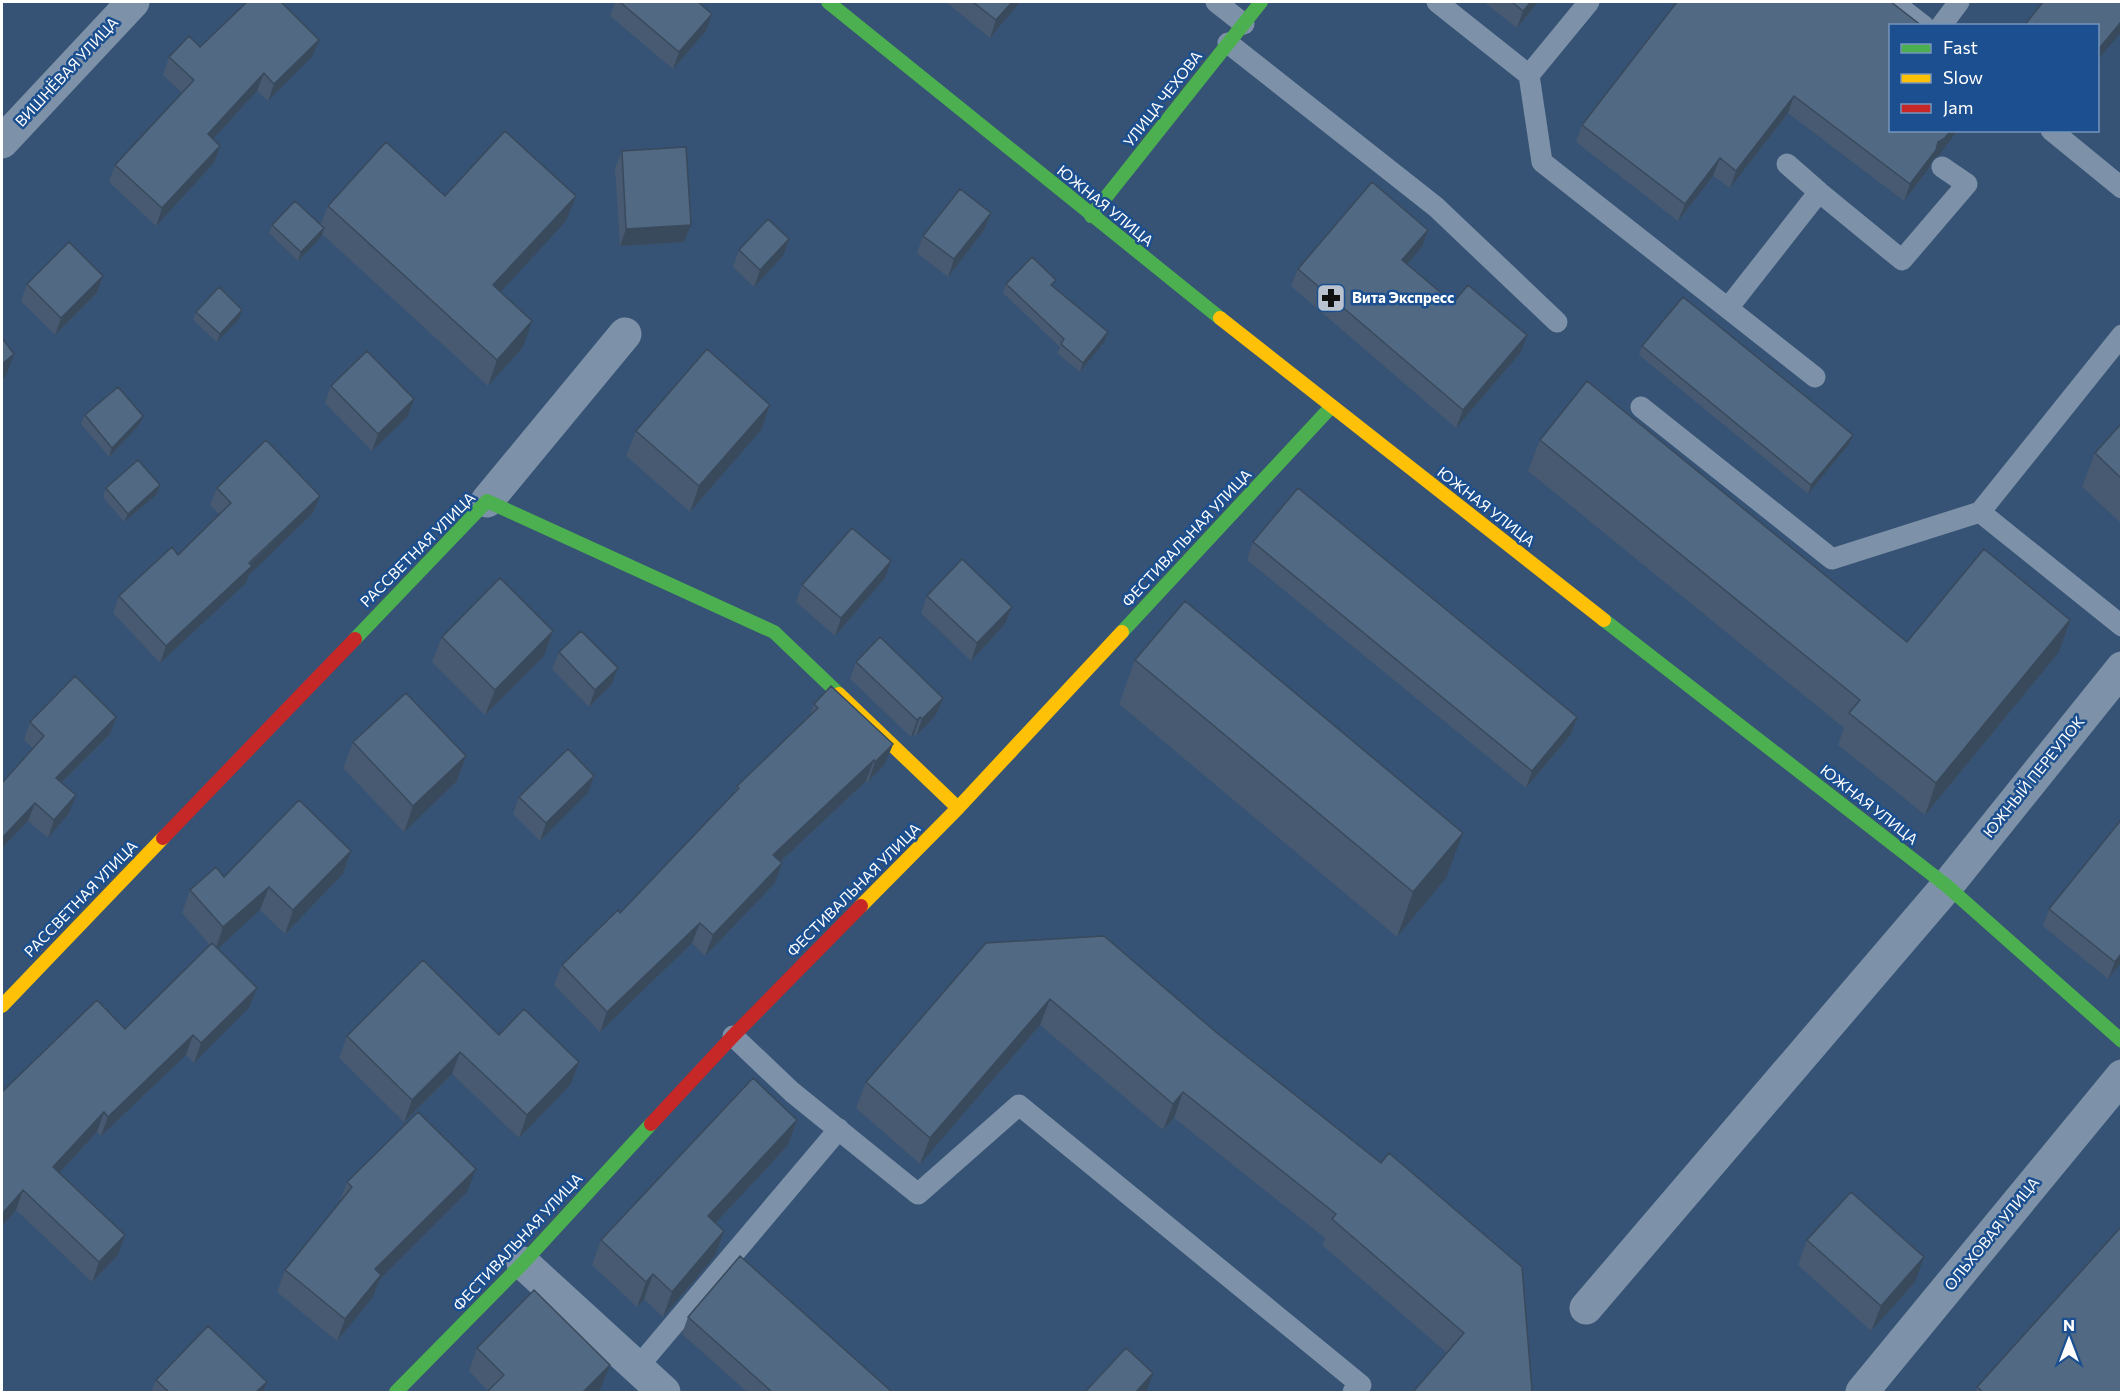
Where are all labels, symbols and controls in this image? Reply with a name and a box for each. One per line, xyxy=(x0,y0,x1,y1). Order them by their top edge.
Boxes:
street label: ВИШНЁВАЯ УЛИЦА xyxy=(11,13,122,130)
legend xyxy=(1889,24,2099,132)
text: Fast xyxy=(1943,36,1978,58)
street label: УЛИЦА ЧЕХОВА xyxy=(1119,47,1205,150)
text: Slow xyxy=(1943,66,1983,88)
text: Jam xyxy=(1943,96,1973,118)
street label: ЮЖНАЯ УЛИЦА xyxy=(1054,161,1157,250)
pharmacy icon: Вита Экспресс xyxy=(1315,282,1347,314)
place label: Вита Экспресс xyxy=(1352,288,1454,306)
street label: ЮЖНАЯ УЛИЦА xyxy=(1434,463,1539,550)
street label: ФЕСТИВАЛЬНАЯ УЛИЦА xyxy=(1118,465,1255,610)
street label: РАССВЕТНАЯ УЛИЦА xyxy=(356,488,478,610)
street label: ЮЖНЫЙ ПЕРЕУЛОК xyxy=(1979,712,2088,841)
street label: ЮЖНАЯ УЛИЦА xyxy=(1817,761,1922,848)
street label: ФЕСТИВАЛЬНАЯ УЛИЦА xyxy=(783,819,924,960)
street label: РАССВЕТНАЯ УЛИЦА xyxy=(20,836,141,960)
street label: ФЕСТИВАЛЬНАЯ УЛИЦА xyxy=(449,1169,586,1314)
street label: ОЛЬХОВАЯ УЛИЦА xyxy=(1940,1173,2042,1294)
north arrow xyxy=(2039,1310,2099,1370)
text: N xyxy=(2063,1315,2075,1334)

